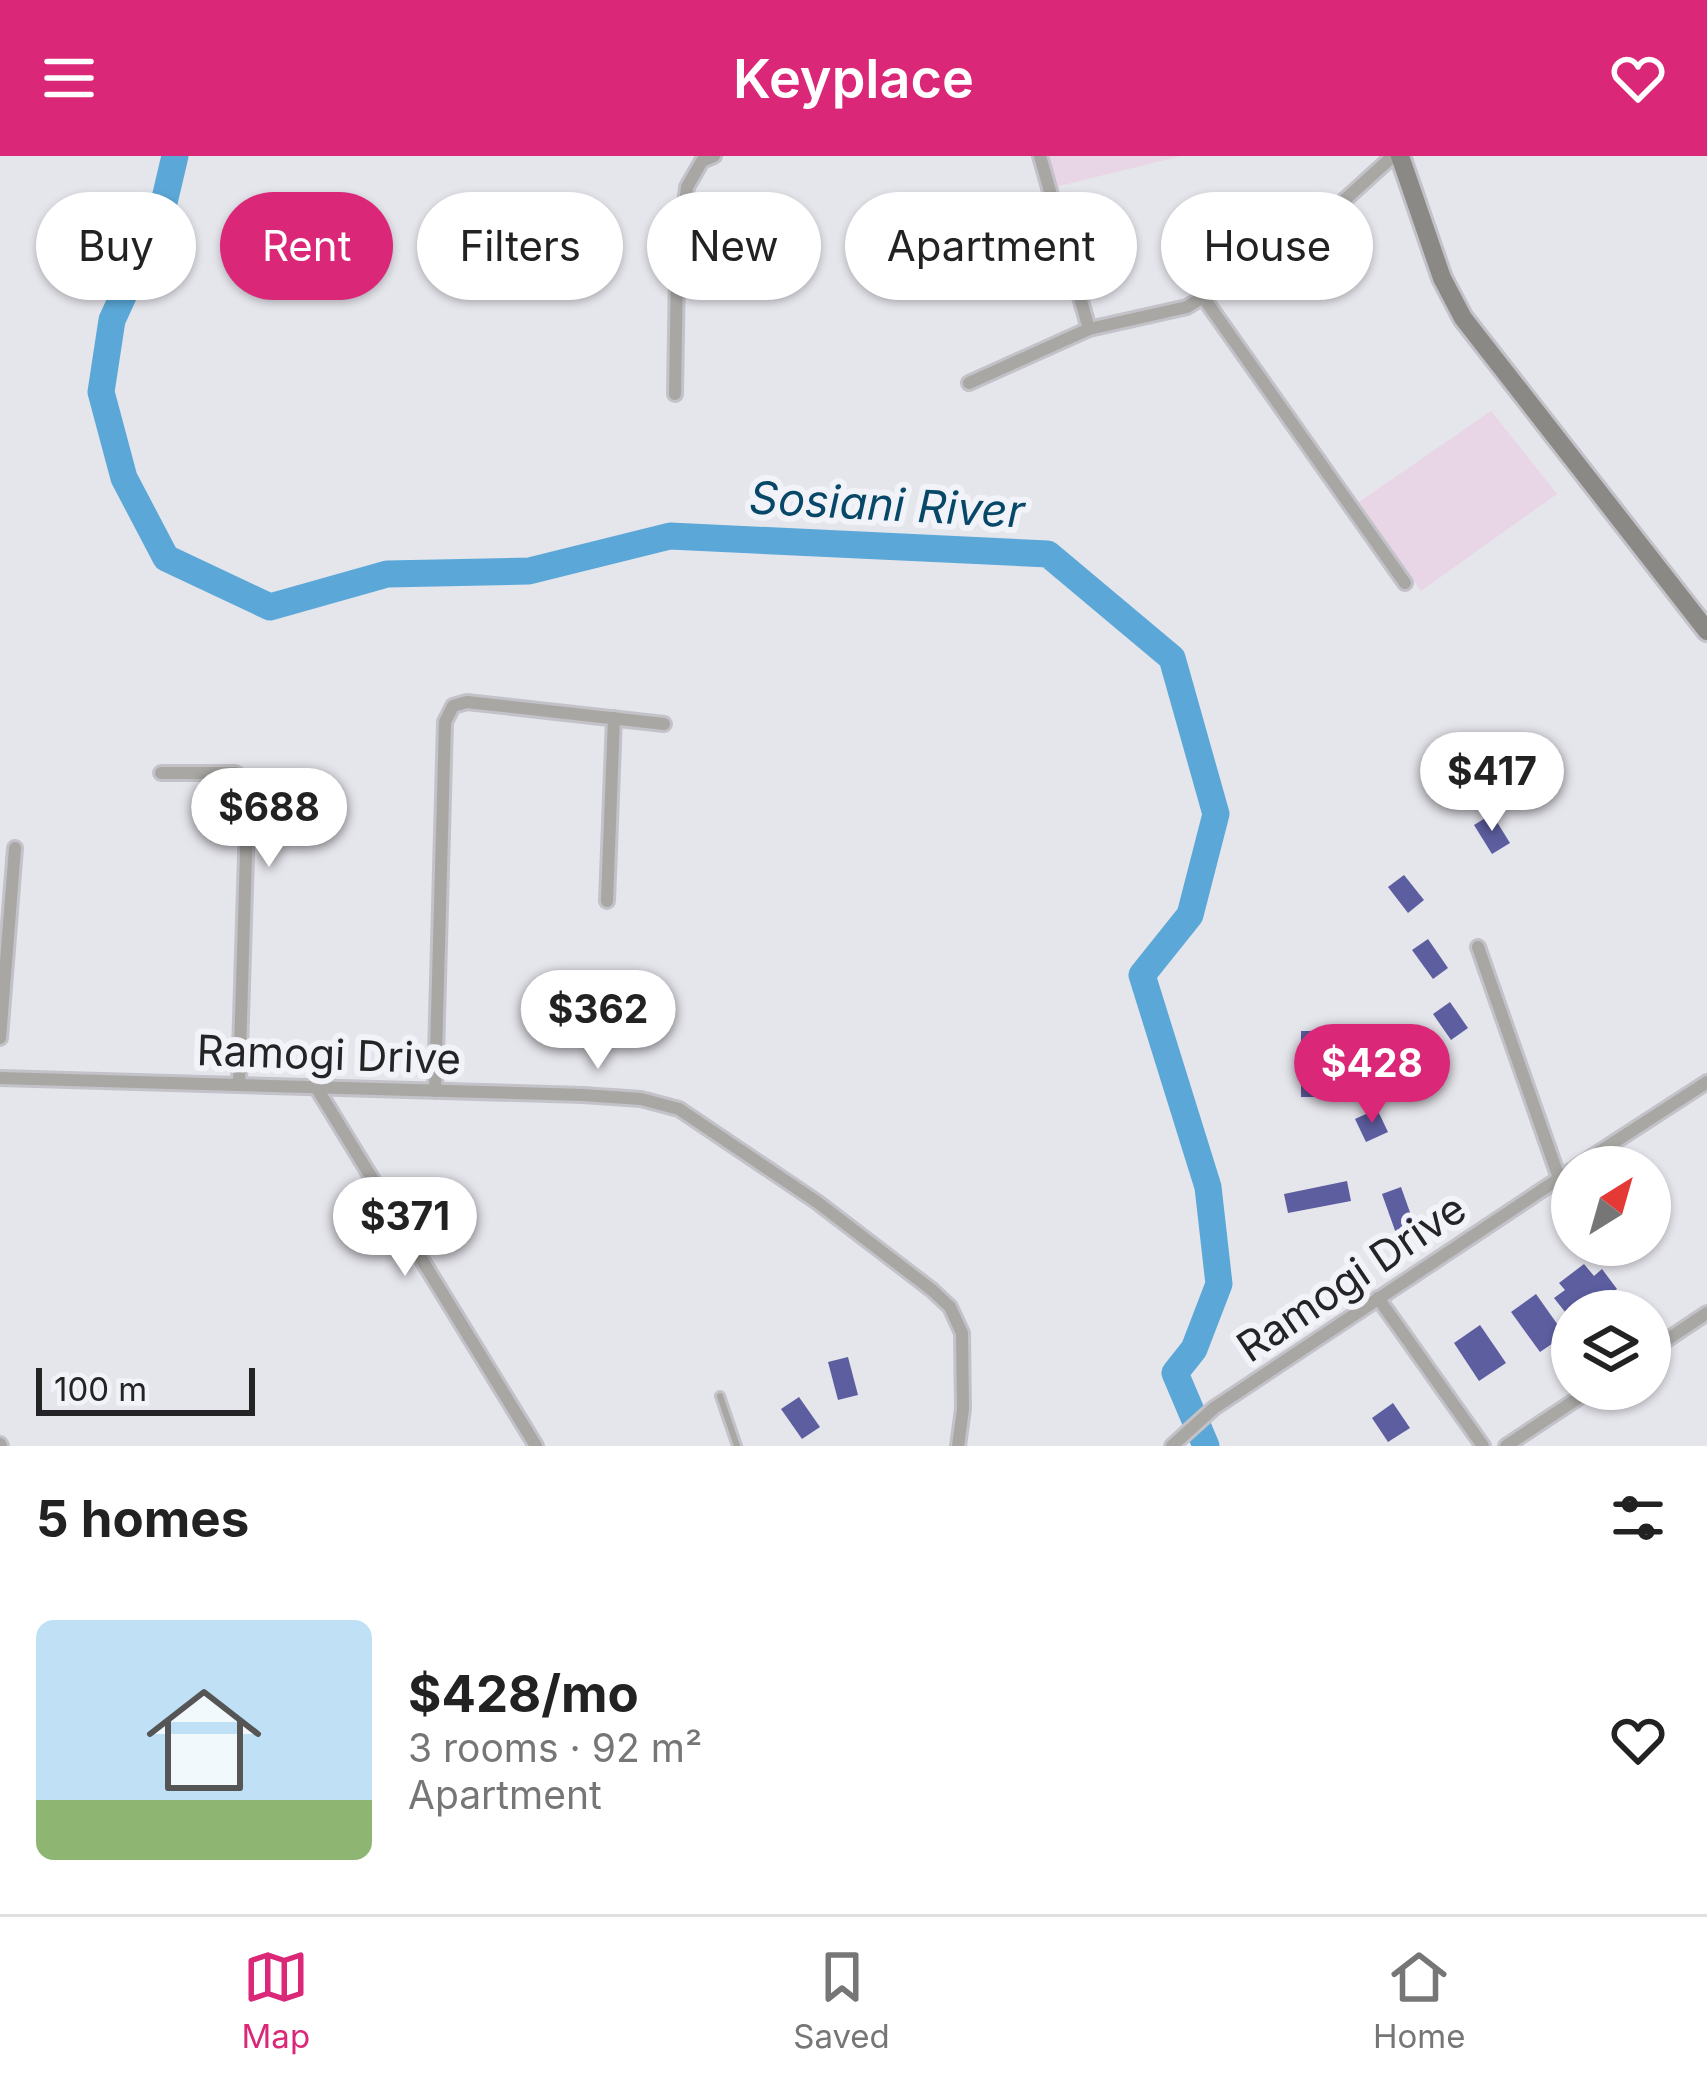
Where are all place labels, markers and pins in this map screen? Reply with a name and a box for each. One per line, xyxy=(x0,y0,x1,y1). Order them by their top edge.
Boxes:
pin: $417 xyxy=(1421,732,1563,834)
pin: $688 xyxy=(198,768,340,870)
pin: $362 xyxy=(527,970,669,1072)
pin: $428 xyxy=(1301,1024,1443,1126)
pin: $371 xyxy=(334,1177,476,1279)

